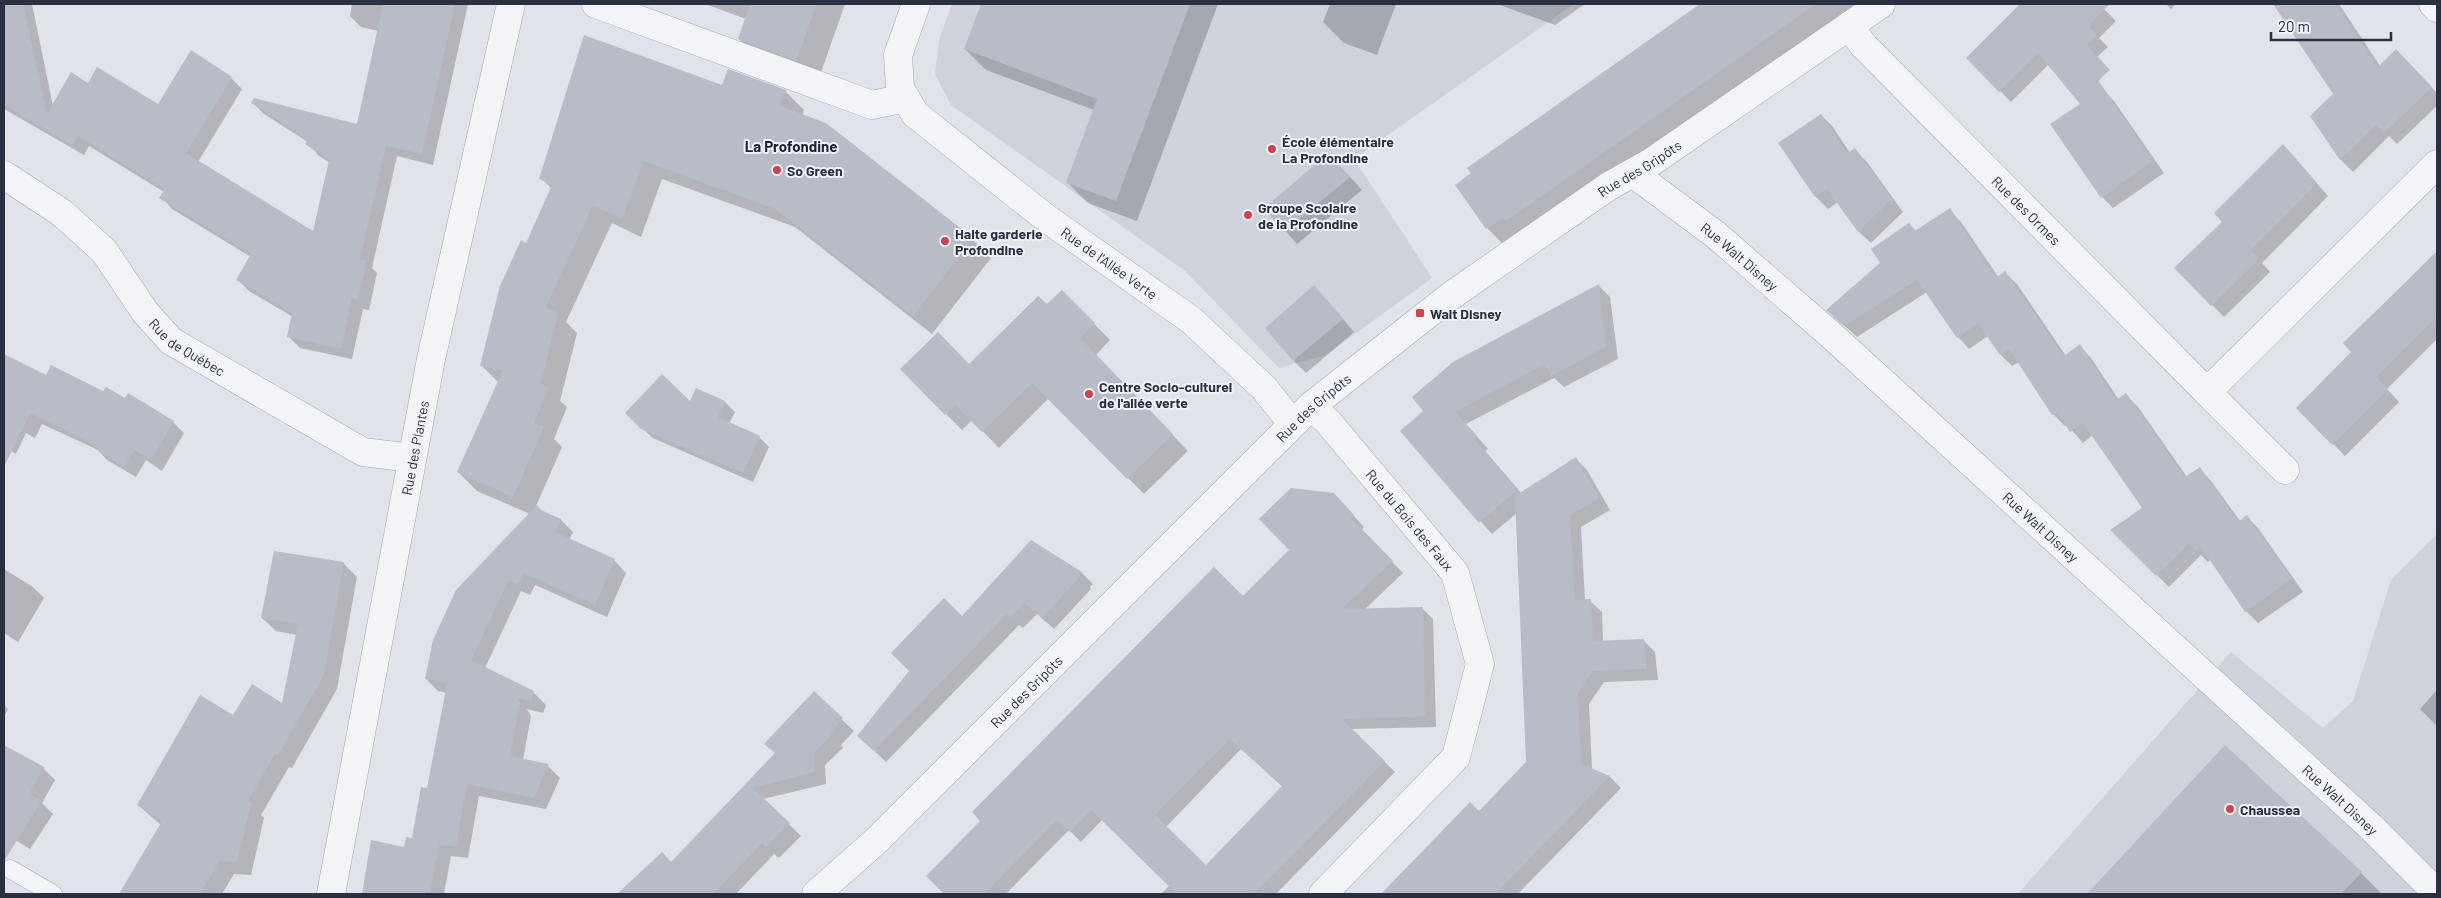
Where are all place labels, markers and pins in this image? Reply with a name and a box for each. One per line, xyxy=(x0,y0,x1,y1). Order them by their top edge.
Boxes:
place label: École élémentaire La Profondine xyxy=(1282,133,1394,166)
marker: École élémentaire La Profondine xyxy=(1266,143,1278,155)
place label: So Green xyxy=(787,162,843,179)
marker: So Green xyxy=(771,164,783,176)
place label: Groupe Scolaire de la Profondine xyxy=(1258,199,1359,232)
marker: Groupe Scolaire de la Profondine xyxy=(1242,209,1254,221)
place label: Halte garderie Profondine xyxy=(955,225,1043,258)
marker: Halte garderie Profondine xyxy=(939,235,951,247)
place label: Walt Disney xyxy=(1430,305,1502,322)
marker: Walt Disney xyxy=(1414,307,1426,319)
place label: Centre Socio-culturel de l'allée verte xyxy=(1099,378,1232,411)
marker: Centre Socio-culturel de l'allée verte xyxy=(1083,388,1095,400)
place label: Chaussea xyxy=(2240,801,2300,818)
marker: Chaussea xyxy=(2224,803,2236,815)

